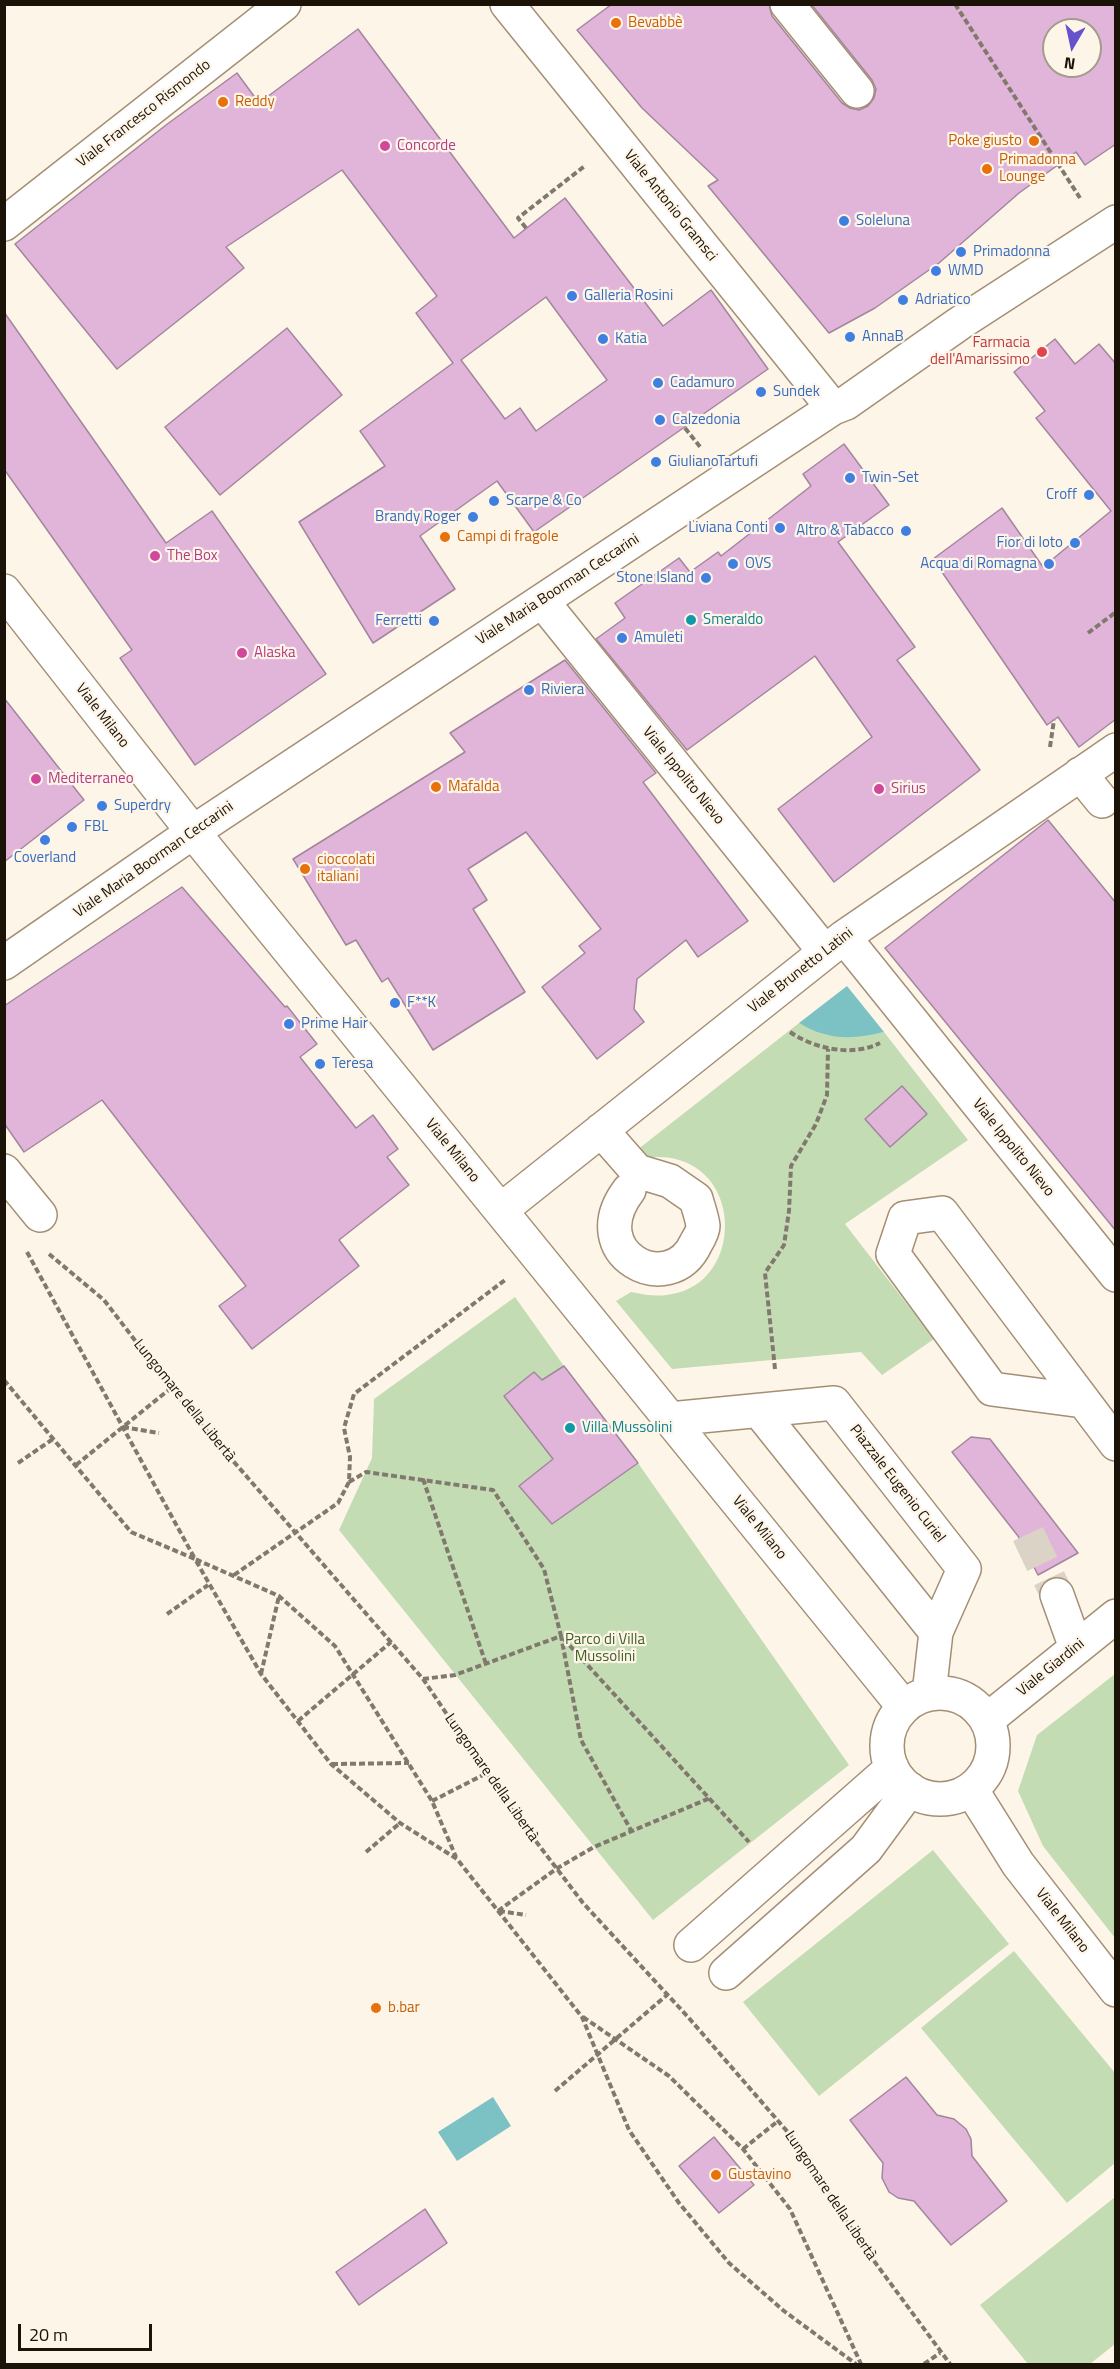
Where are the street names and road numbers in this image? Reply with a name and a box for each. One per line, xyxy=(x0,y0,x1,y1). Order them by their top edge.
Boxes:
street label: Viale Francesco Rismondo xyxy=(74,56,214,172)
street label: Viale Antonio Gramsci xyxy=(620,147,720,265)
street label: Viale Maria Boorman Ceccarini xyxy=(473,530,643,650)
street label: Viale Milano xyxy=(71,680,133,752)
street label: Viale Ippolito Nievo xyxy=(638,724,728,828)
street label: Viale Maria Boorman Ceccarini xyxy=(71,798,237,922)
street label: Viale Brunetto Latini xyxy=(745,924,857,1018)
street label: Viale Ippolito Nievo xyxy=(968,1096,1058,1200)
street label: Viale Milano xyxy=(421,1116,483,1186)
street label: Lungomare della Libertà xyxy=(129,1336,239,1466)
street label: Piazzale Eugenio Curiel xyxy=(845,1421,949,1547)
street label: Viale Milano xyxy=(728,1493,790,1563)
street label: Viale Giardini xyxy=(1014,1635,1088,1701)
street label: Lungomare della Libertà xyxy=(440,1711,542,1845)
street label: Viale Milano xyxy=(1031,1885,1093,1957)
street label: Lungomare della Libertà xyxy=(780,2128,880,2264)

